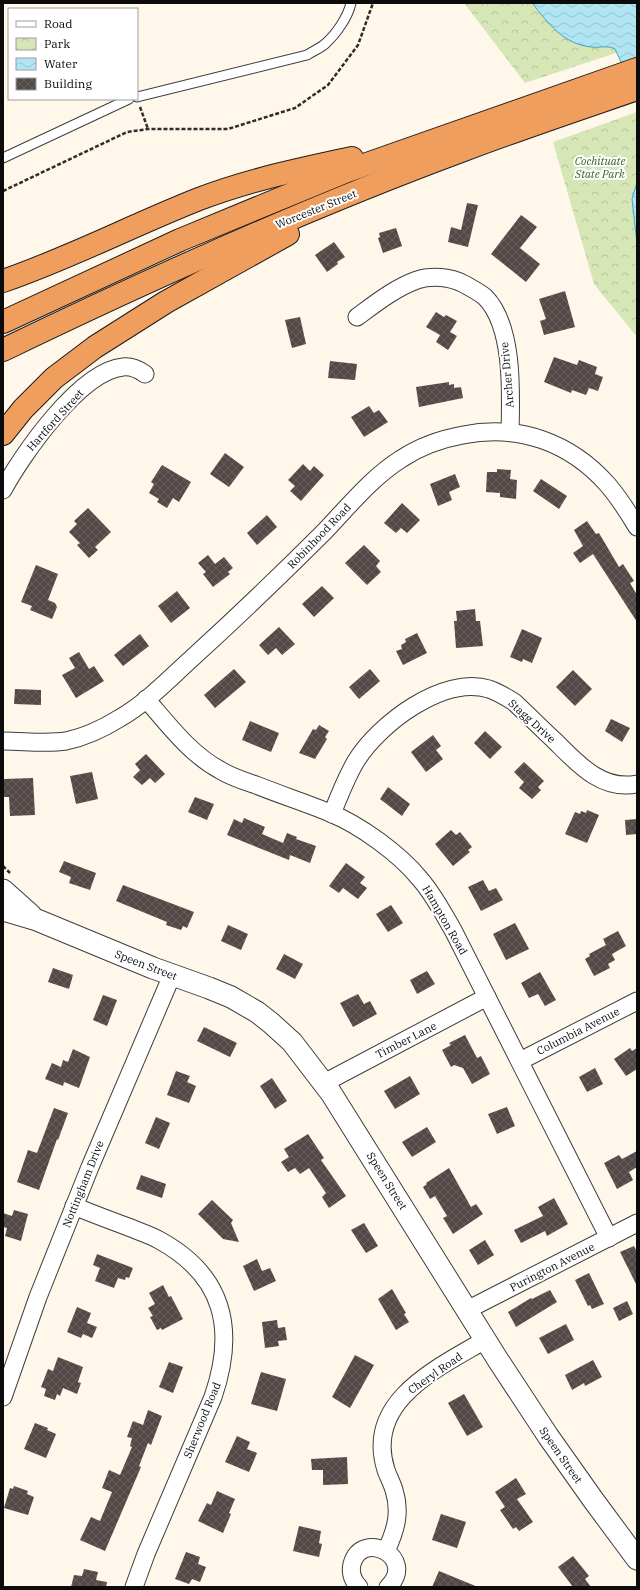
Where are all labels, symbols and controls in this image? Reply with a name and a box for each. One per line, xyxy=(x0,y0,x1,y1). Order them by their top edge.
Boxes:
legend xyxy=(8,8,138,100)
text: Road xyxy=(44,16,73,31)
text: Park xyxy=(44,36,70,51)
text: Water xyxy=(44,56,78,71)
text: Building xyxy=(44,76,92,91)
park label: Cochituate State Park xyxy=(574,154,625,181)
street label: Worcester Street xyxy=(273,186,359,232)
street label: Archer Drive xyxy=(497,341,517,409)
street label: Hartford Street xyxy=(24,386,87,454)
street label: Robinhood Road xyxy=(284,500,354,572)
street label: Stagg Drive xyxy=(506,696,559,746)
street label: Hampton Road xyxy=(419,883,471,957)
street label: Speen Street xyxy=(113,947,179,983)
street label: Columbia Avenue xyxy=(534,1004,622,1058)
street label: Timber Lane xyxy=(373,1019,439,1061)
street label: Nottingham Drive xyxy=(59,1138,107,1230)
street label: Speen Street xyxy=(364,1149,410,1213)
street label: Purington Avenue xyxy=(507,1240,597,1294)
street label: Cheryl Road xyxy=(405,1349,465,1397)
street label: Sherwood Road xyxy=(180,1380,224,1460)
street label: Speen Street xyxy=(536,1424,586,1486)

